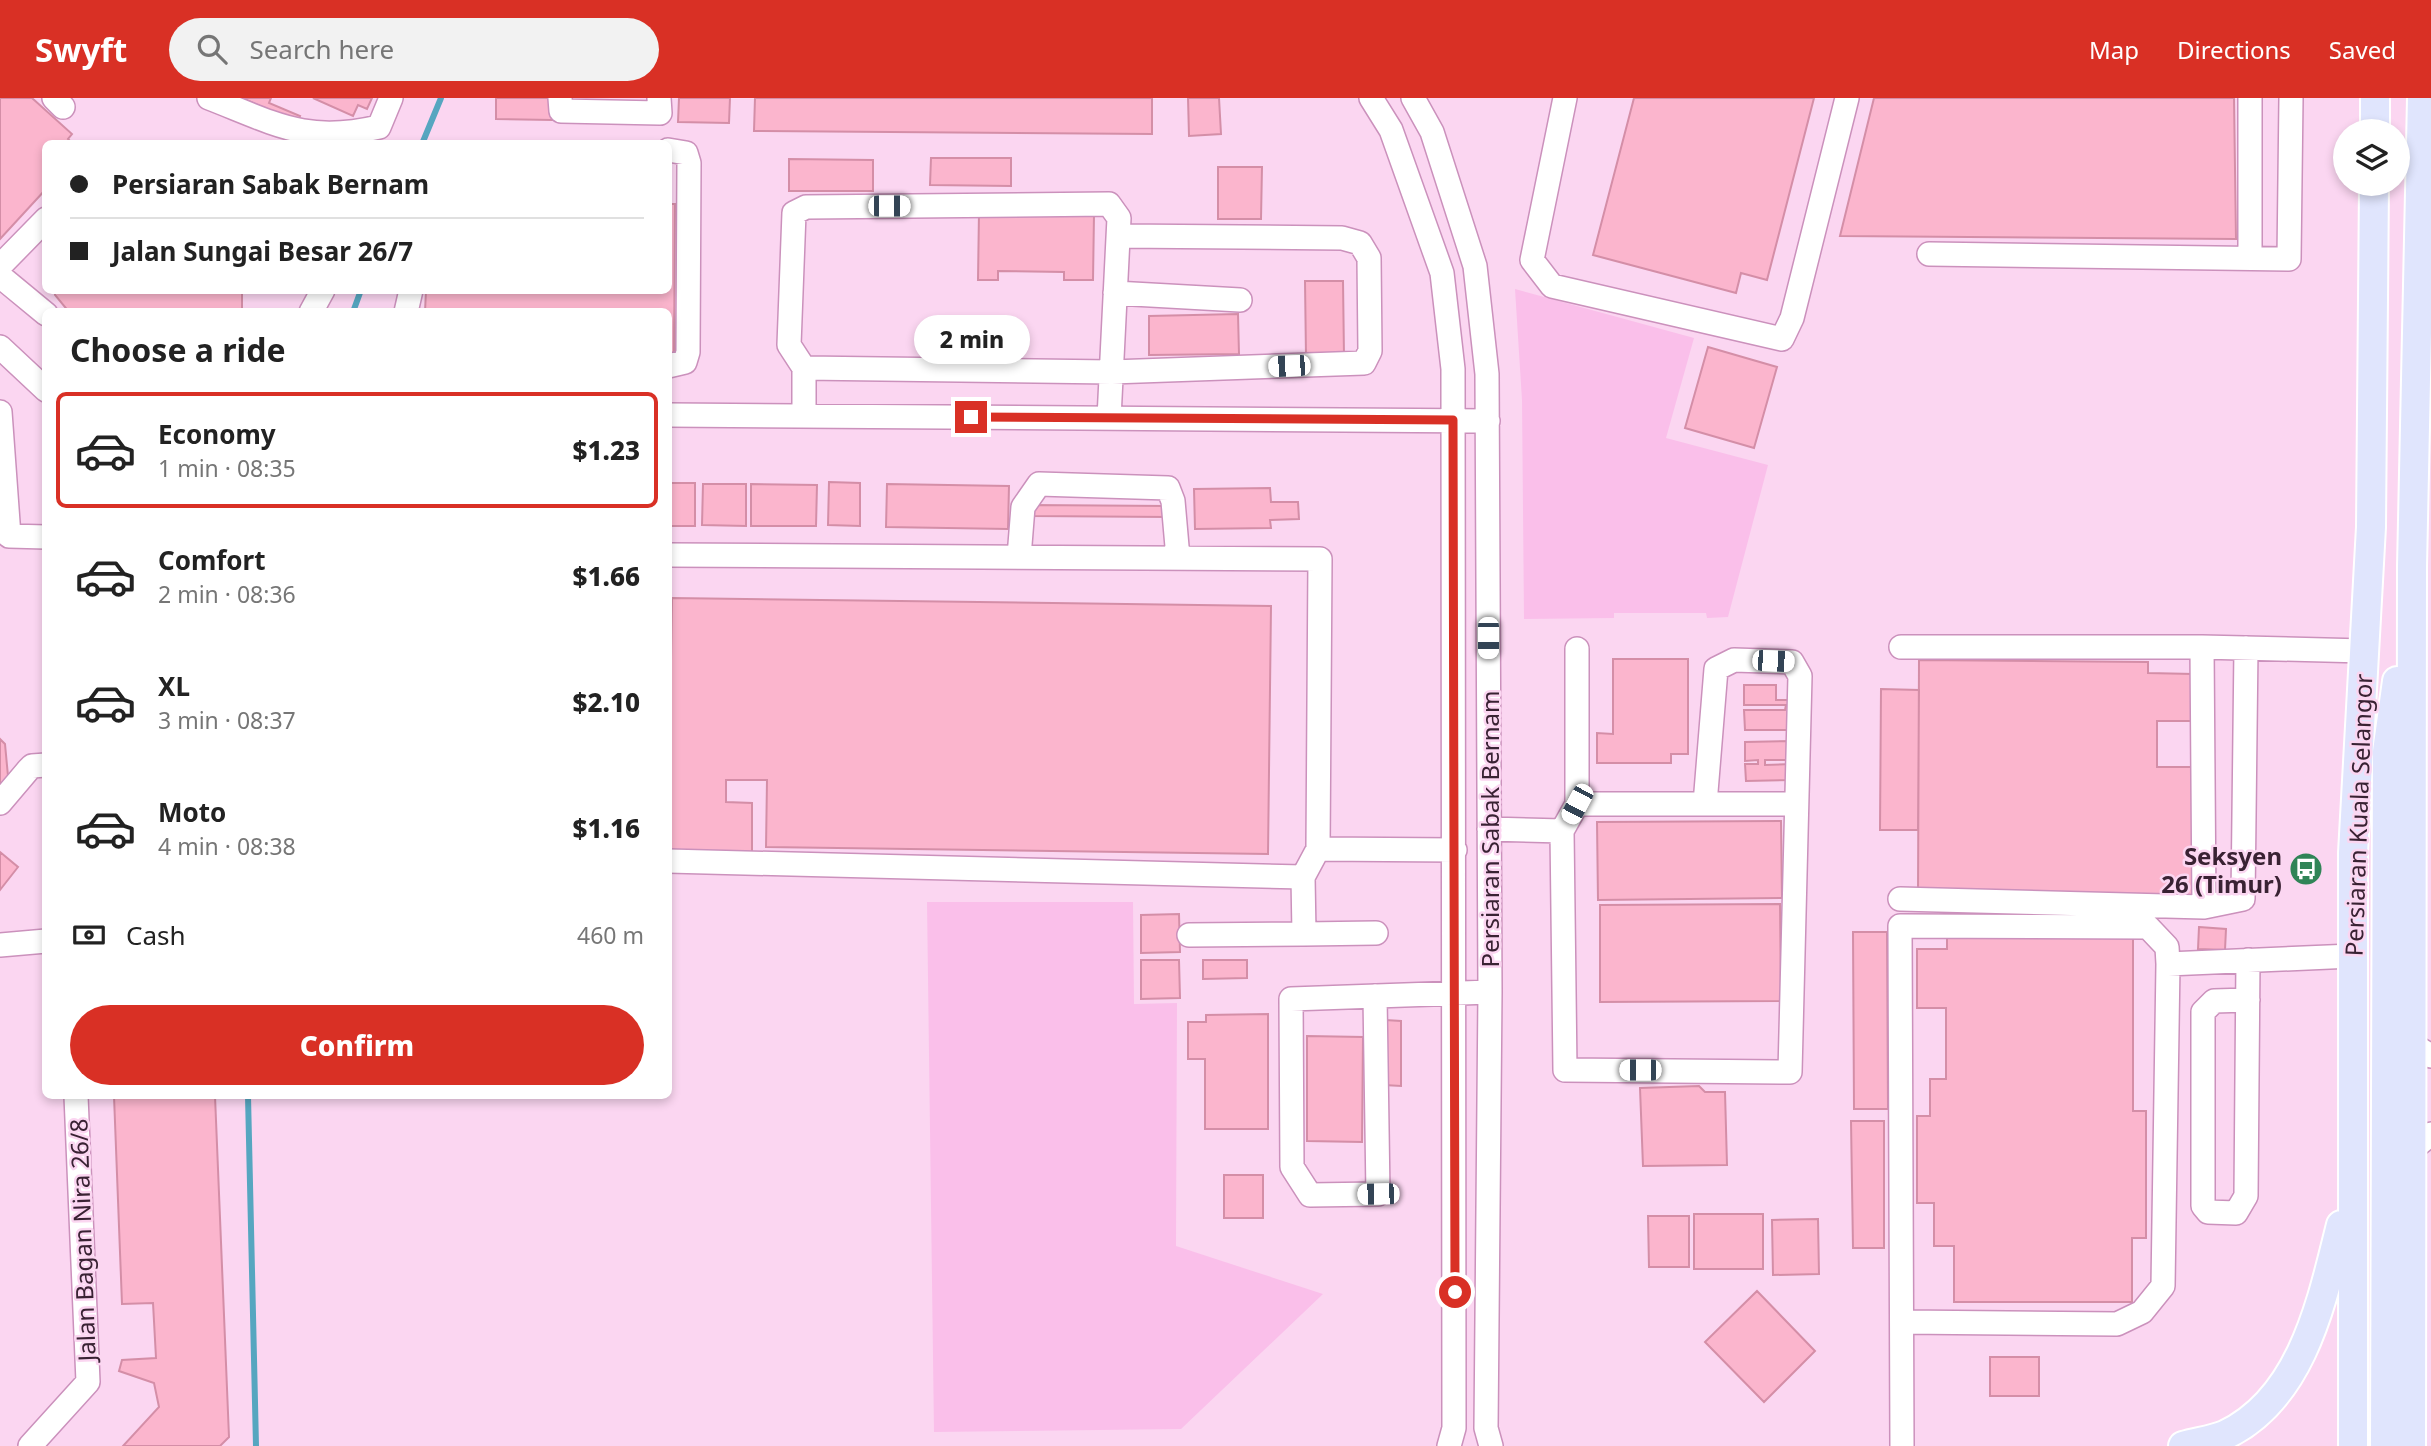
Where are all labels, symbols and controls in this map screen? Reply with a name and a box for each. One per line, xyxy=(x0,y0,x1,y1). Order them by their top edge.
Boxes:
search box xyxy=(169,18,659,81)
text: Swyft xyxy=(35,27,127,72)
icon: search xyxy=(193,30,231,68)
text: Search here xyxy=(249,31,394,67)
text: Map xyxy=(2089,33,2139,66)
text: Directions xyxy=(2177,33,2291,66)
text: Saved xyxy=(2329,33,2396,66)
map controls xyxy=(2333,119,2410,196)
button: layers xyxy=(2333,119,2410,196)
text: Persiaran Sabak Bernam xyxy=(112,166,429,202)
car xyxy=(869,196,911,217)
text: Jalan Sungai Besar 26/7 xyxy=(112,233,413,269)
callout: 2 min xyxy=(913,316,1029,364)
text: 2 min xyxy=(940,323,1004,355)
text: Choose a ride xyxy=(70,328,286,371)
car xyxy=(1268,355,1311,377)
route end xyxy=(955,401,987,433)
text: Economy xyxy=(158,416,276,452)
icon: car xyxy=(74,419,137,482)
text: $1.23 xyxy=(573,432,640,468)
text: 1 min · 08:35 xyxy=(158,452,296,484)
text: Comfort xyxy=(158,542,266,578)
icon: car xyxy=(74,545,137,608)
text: $1.66 xyxy=(573,558,640,594)
text: 2 min · 08:36 xyxy=(158,578,296,610)
car xyxy=(1478,617,1499,659)
car xyxy=(1752,650,1795,672)
text: XL xyxy=(158,668,190,704)
icon: car xyxy=(74,671,137,734)
street label: Persiaran Kuala Selangor xyxy=(2337,673,2379,957)
text: $2.10 xyxy=(573,684,640,720)
street label: Persiaran Sabak Bernam xyxy=(1473,691,1506,967)
text: 3 min · 08:37 xyxy=(158,704,296,736)
car xyxy=(1558,781,1597,827)
text: Moto xyxy=(158,794,226,830)
icon: car xyxy=(74,797,137,860)
text: $1.16 xyxy=(573,810,640,846)
text: 4 min · 08:38 xyxy=(158,830,296,862)
place label: Seksyen 26 (Timur) xyxy=(2161,839,2282,900)
bus stop icon: Seksyen 26 (Timur) xyxy=(2287,850,2325,888)
icon: cash xyxy=(70,916,108,954)
text: Cash xyxy=(126,917,186,953)
text: 460 m xyxy=(577,919,644,951)
button: Confirm xyxy=(70,1005,644,1085)
car xyxy=(1620,1060,1662,1081)
street label: Jalan Bagan Nira 26/8 xyxy=(61,1118,103,1364)
car xyxy=(1357,1183,1400,1205)
route start xyxy=(1439,1276,1471,1308)

